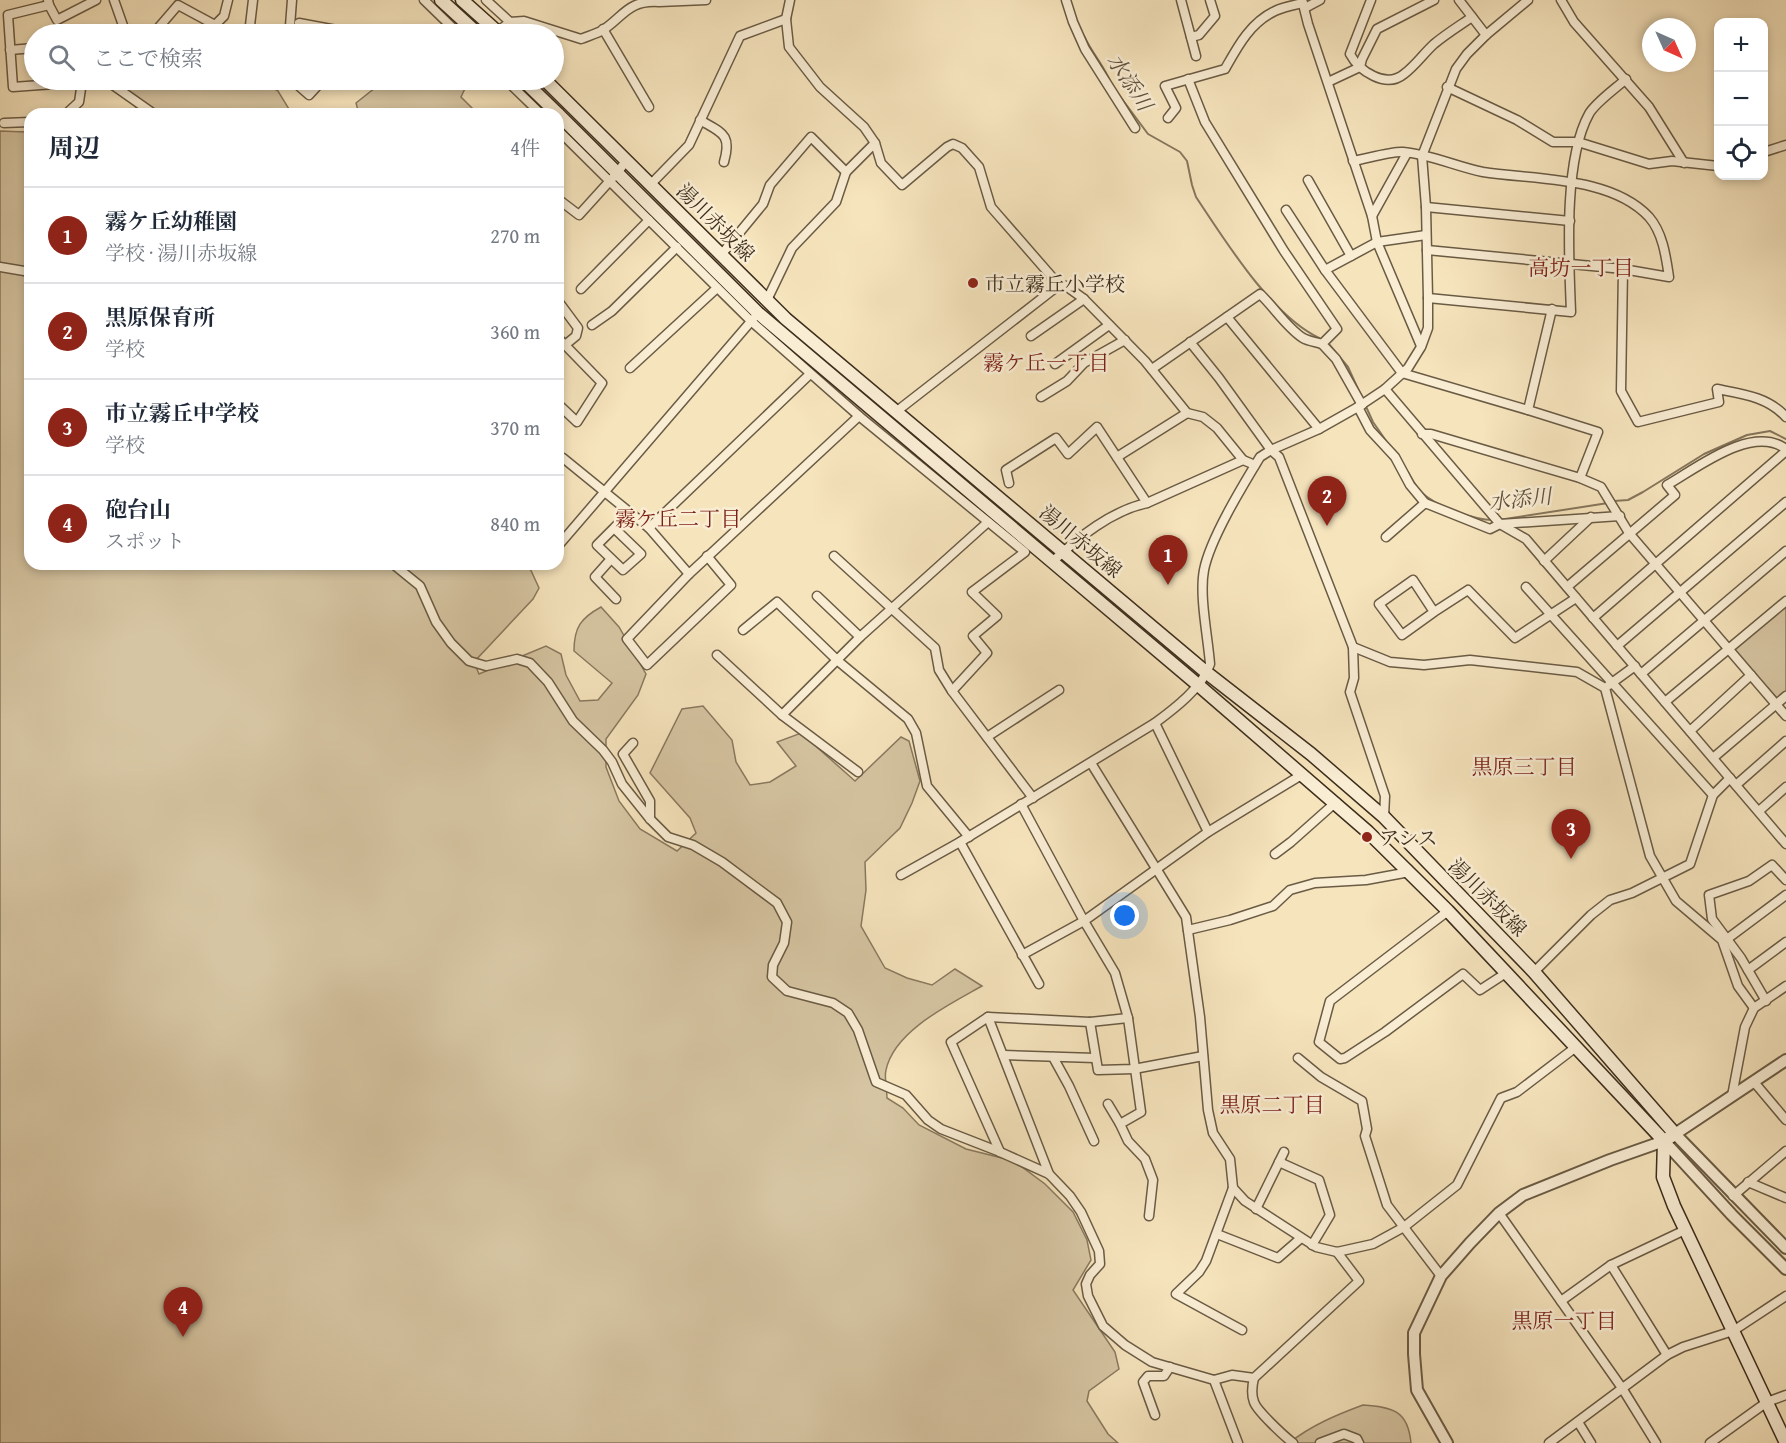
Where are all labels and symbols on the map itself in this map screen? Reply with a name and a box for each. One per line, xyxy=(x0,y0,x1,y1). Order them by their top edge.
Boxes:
north arrow xyxy=(1642,18,1696,72)
water label: 水添川 xyxy=(1100,47,1161,119)
street label: 湯川赤坂線 xyxy=(670,176,762,268)
district label: 高坊一丁目 xyxy=(1529,252,1634,283)
place label: 市立霧丘小学校 xyxy=(985,269,1125,298)
marker: 市立霧丘小学校 xyxy=(966,276,980,290)
district label: 霧ケ丘一丁目 xyxy=(983,347,1109,378)
pin: 2 xyxy=(1308,476,1346,526)
water label: 水添川 xyxy=(1487,480,1555,518)
street label: 湯川赤坂線 xyxy=(1033,498,1129,584)
district label: 霧ケ丘二丁目 xyxy=(615,503,741,534)
pin: 1 xyxy=(1148,536,1188,585)
district label: 黒原三丁目 xyxy=(1472,751,1577,782)
pin: 3 xyxy=(1552,810,1590,859)
place label: アシス xyxy=(1379,823,1438,852)
marker: アシス xyxy=(1360,830,1374,844)
street label: 湯川赤坂線 xyxy=(1442,851,1534,943)
your location xyxy=(1110,901,1139,930)
district label: 黒原二丁目 xyxy=(1220,1089,1325,1120)
pin: 4 xyxy=(164,1288,202,1337)
district label: 黒原一丁目 xyxy=(1512,1305,1617,1336)

